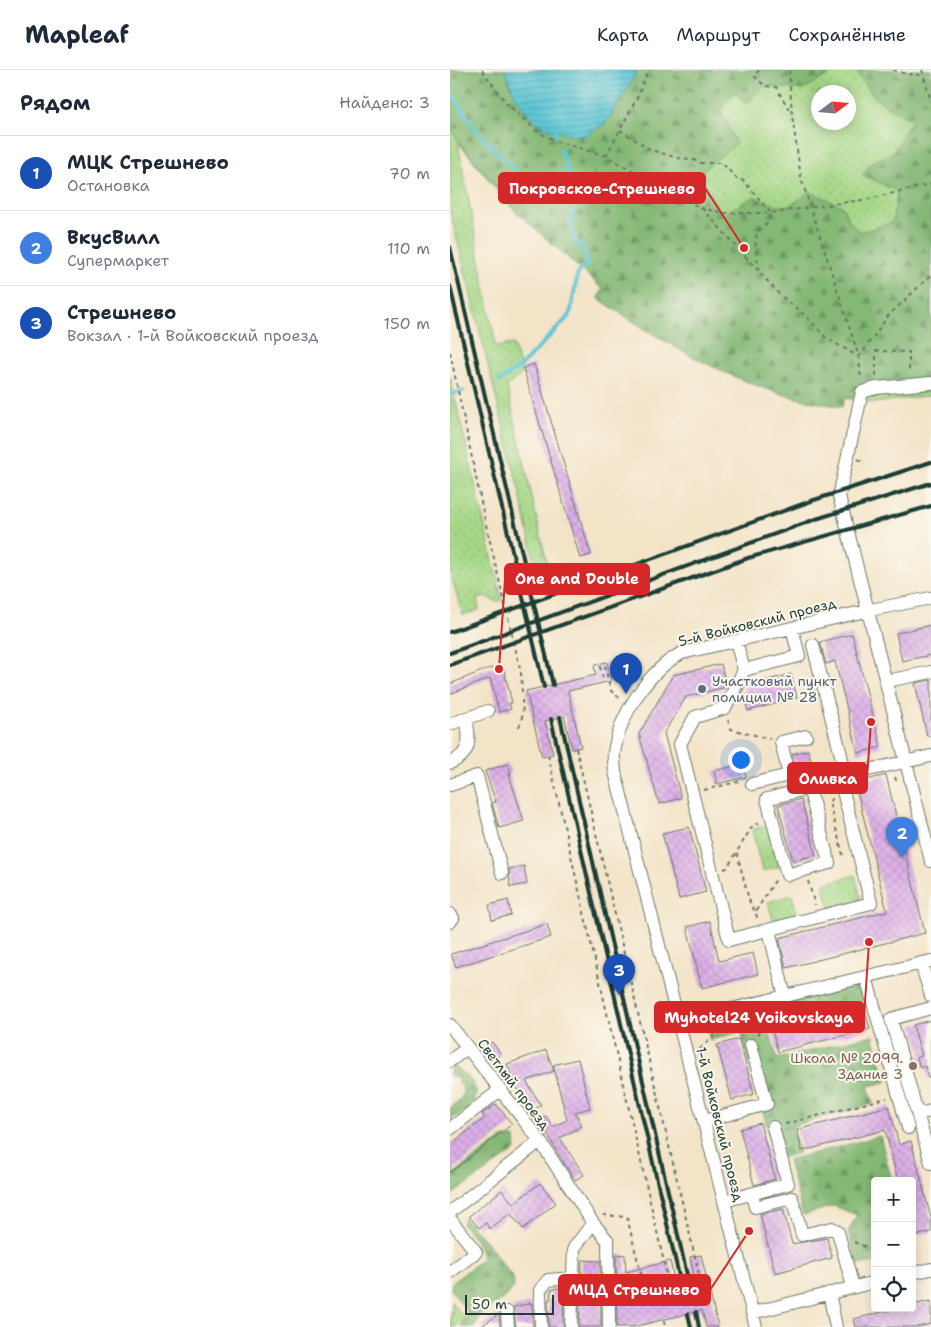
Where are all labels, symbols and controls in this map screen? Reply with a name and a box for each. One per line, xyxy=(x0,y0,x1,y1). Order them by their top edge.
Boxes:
text: Mapleaf xyxy=(25,19,129,51)
text: Карта xyxy=(597,23,648,47)
text: Маршрут xyxy=(676,23,760,47)
text: Сохранённые xyxy=(788,23,906,47)
north arrow xyxy=(811,85,856,130)
text: Рядом xyxy=(20,89,90,117)
text: Найдено: 3 xyxy=(339,92,430,113)
text: МЦК Стрешнево xyxy=(67,150,229,175)
text: 1 xyxy=(32,163,40,184)
text: 70 m xyxy=(389,163,430,184)
callout: Покровское-Стрешнево xyxy=(499,173,705,203)
text: Остановка xyxy=(67,175,150,196)
text: Покровское-Стрешнево xyxy=(509,179,695,199)
text: ВкусВилл xyxy=(67,225,160,250)
text: 2 xyxy=(30,238,42,259)
text: 110 m xyxy=(387,238,430,259)
text: Супермаркет xyxy=(67,250,169,271)
text: Стрешнево xyxy=(67,300,176,325)
text: 3 xyxy=(30,313,42,334)
text: 150 m xyxy=(383,313,430,334)
text: Вокзал · 1-й Войковский проезд xyxy=(67,325,318,346)
callout: One and Double xyxy=(505,564,649,594)
text: One and Double xyxy=(515,569,639,589)
street label: 5-й Войковский проезд xyxy=(676,594,838,650)
pin: 1 xyxy=(610,653,642,694)
place label: Участковый пункт полиции № 28 xyxy=(712,672,837,706)
marker: Участковый пункт полиции № 28 xyxy=(696,683,708,695)
your location xyxy=(728,747,754,773)
callout: Оливка xyxy=(788,763,867,793)
text: Оливка xyxy=(799,769,858,789)
pin: 2 xyxy=(886,817,918,858)
pin: 3 xyxy=(603,954,635,995)
callout: Myhotel24 Voikovskaya xyxy=(655,1002,864,1032)
text: Myhotel24 Voikovskaya xyxy=(665,1008,854,1028)
street label: Светлый проезд xyxy=(474,1035,554,1133)
street label: 1-й Войковский проезд xyxy=(692,1045,748,1203)
place label: Школа № 2099. Здание 3 xyxy=(790,1049,903,1083)
marker: Школа № 2099. Здание 3 xyxy=(907,1060,919,1072)
map controls xyxy=(871,1177,916,1312)
button: + xyxy=(871,1177,916,1222)
button: − xyxy=(871,1222,916,1267)
button: locate xyxy=(871,1267,916,1312)
callout: МЦД Стрешнево xyxy=(559,1275,710,1305)
text: МЦД Стрешнево xyxy=(568,1280,700,1300)
scale bar xyxy=(465,1292,554,1315)
text: 50 m xyxy=(472,1295,507,1313)

